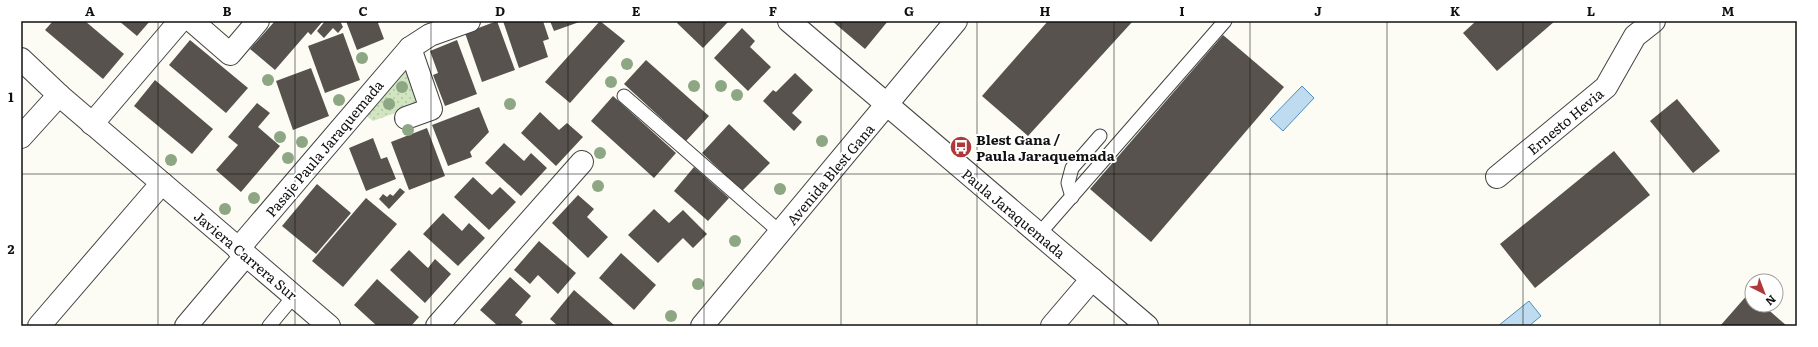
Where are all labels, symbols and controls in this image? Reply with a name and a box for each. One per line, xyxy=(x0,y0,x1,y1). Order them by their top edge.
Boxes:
text: A xyxy=(85,1,95,20)
text: B xyxy=(223,1,232,20)
text: C xyxy=(358,1,368,20)
text: D xyxy=(495,1,505,20)
text: E xyxy=(632,1,641,20)
text: F xyxy=(769,1,777,20)
text: G xyxy=(904,1,914,20)
text: H xyxy=(1040,1,1051,20)
text: I xyxy=(1179,1,1185,20)
text: J xyxy=(1314,1,1322,20)
text: K xyxy=(1450,1,1461,20)
text: L xyxy=(1587,1,1595,20)
text: M xyxy=(1722,1,1735,20)
street label: Pasaje Paula Jaraquemada xyxy=(261,75,388,221)
street label: Ernesto Hevia xyxy=(1523,83,1608,159)
text: 1 xyxy=(8,87,14,106)
street label: Avenida Blest Gana xyxy=(781,119,879,229)
place label: Blest Gana / Paula Jaraquemada xyxy=(976,129,1116,165)
bus stop icon: Blest Gana / Paula Jaraquemada xyxy=(948,134,974,160)
street label: Paula Jaraquemada xyxy=(958,164,1070,263)
street label: Javiera Carrera Sur xyxy=(190,206,302,304)
text: 2 xyxy=(8,239,15,258)
north arrow xyxy=(1744,273,1784,313)
text: N xyxy=(1763,292,1780,310)

